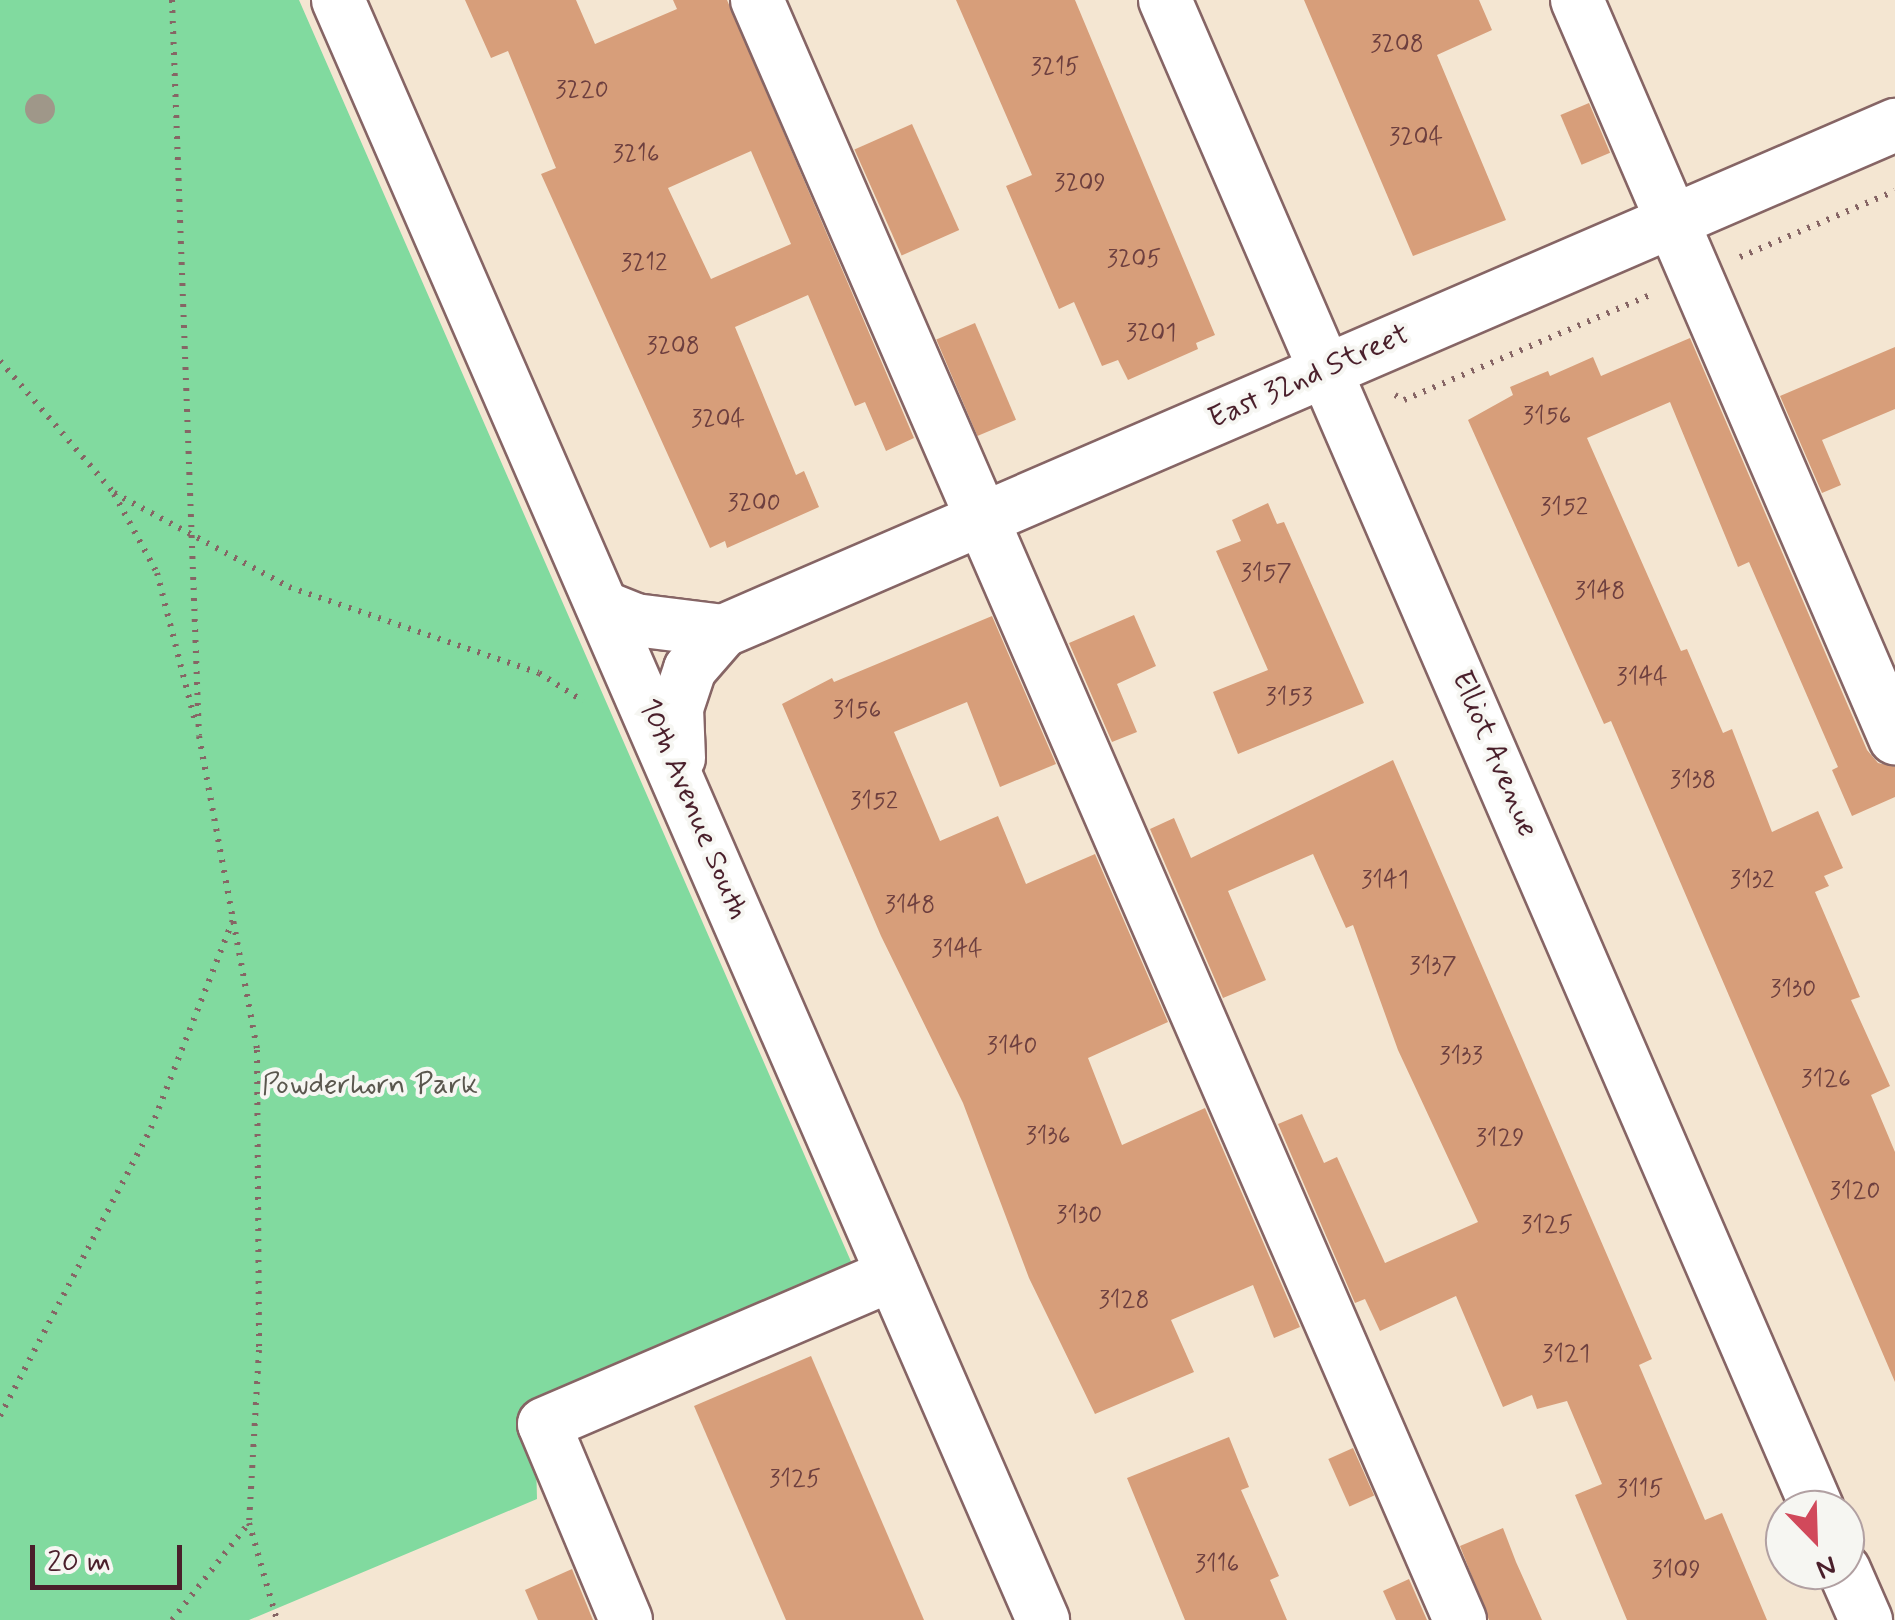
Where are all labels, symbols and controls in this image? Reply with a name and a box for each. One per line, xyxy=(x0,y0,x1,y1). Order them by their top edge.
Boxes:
house number: 3208 xyxy=(1370,30,1424,60)
house number: 3215 xyxy=(1030,53,1080,83)
house number: 3220 xyxy=(555,76,609,106)
house number: 3204 xyxy=(1389,123,1443,153)
house number: 3216 xyxy=(612,140,660,170)
house number: 3209 xyxy=(1054,169,1106,199)
house number: 3205 xyxy=(1107,245,1161,275)
house number: 3212 xyxy=(621,249,667,279)
street label: East 32nd Street xyxy=(1204,317,1414,437)
house number: 3201 xyxy=(1126,319,1176,349)
house number: 3208 xyxy=(646,332,700,362)
house number: 3156 xyxy=(1523,402,1571,432)
house number: 3204 xyxy=(691,405,745,435)
house number: 3200 xyxy=(727,489,781,519)
house number: 3152 xyxy=(1540,493,1588,523)
house number: 3157 xyxy=(1240,559,1292,589)
house number: 3148 xyxy=(1575,577,1625,607)
house number: 3144 xyxy=(1616,663,1668,693)
street label: Elliot Avenue xyxy=(1444,667,1544,841)
house number: 3153 xyxy=(1265,683,1313,713)
street label: 10th Avenue South xyxy=(631,696,755,922)
house number: 3156 xyxy=(833,696,881,726)
house number: 3138 xyxy=(1670,766,1716,796)
house number: 3152 xyxy=(850,787,898,817)
house number: 3141 xyxy=(1361,866,1409,896)
house number: 3132 xyxy=(1730,866,1774,896)
house number: 3148 xyxy=(885,891,935,921)
house number: 3144 xyxy=(931,935,983,965)
house number: 3137 xyxy=(1409,952,1457,982)
house number: 3130 xyxy=(1770,975,1816,1005)
house number: 3140 xyxy=(987,1032,1037,1062)
house number: 3133 xyxy=(1439,1042,1483,1072)
house number: 3126 xyxy=(1801,1065,1851,1095)
park label: Powderhorn Park xyxy=(264,1067,476,1103)
house number: 3136 xyxy=(1025,1122,1071,1152)
house number: 3129 xyxy=(1475,1124,1525,1154)
house number: 3120 xyxy=(1830,1177,1880,1207)
house number: 3130 xyxy=(1056,1201,1102,1231)
house number: 3125 xyxy=(1521,1211,1573,1241)
house number: 3128 xyxy=(1098,1286,1150,1316)
house number: 3121 xyxy=(1542,1340,1590,1370)
house number: 3125 xyxy=(769,1465,821,1495)
house number: 3115 xyxy=(1617,1475,1663,1505)
north arrow xyxy=(1765,1490,1865,1590)
scale bar xyxy=(35,1525,188,1587)
text: 20 m xyxy=(47,1543,111,1582)
text: N xyxy=(1810,1546,1842,1587)
house number: 3116 xyxy=(1195,1550,1239,1580)
house number: 3109 xyxy=(1651,1556,1701,1586)

